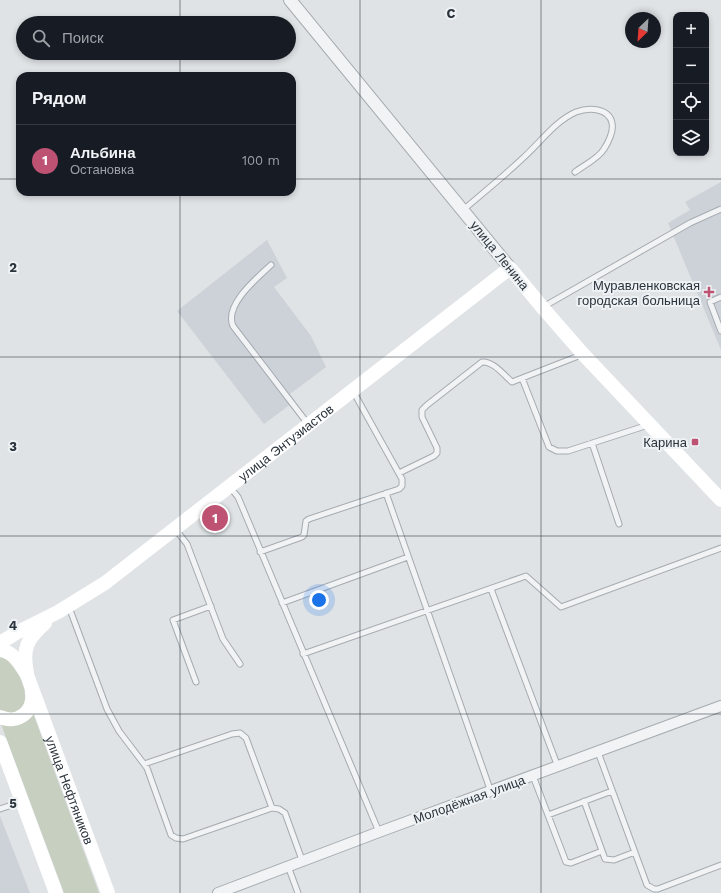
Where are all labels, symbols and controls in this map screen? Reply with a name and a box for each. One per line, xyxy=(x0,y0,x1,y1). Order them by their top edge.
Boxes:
text: C xyxy=(447,6,456,21)
north arrow xyxy=(625,12,661,48)
map controls xyxy=(673,12,709,156)
button: + xyxy=(673,12,709,48)
search box xyxy=(16,16,296,60)
icon: search xyxy=(30,27,52,49)
text: Поиск xyxy=(62,29,104,47)
button: − xyxy=(673,48,709,84)
button: locate xyxy=(673,84,709,120)
text: Рядом xyxy=(32,88,87,108)
button: layers xyxy=(673,120,709,156)
text: Альбина xyxy=(70,144,135,162)
text: 1 xyxy=(42,153,48,168)
text: 100 m xyxy=(242,153,280,168)
text: Остановка xyxy=(70,162,134,177)
street label: улица Ленина xyxy=(467,218,533,294)
text: 2 xyxy=(9,260,17,275)
place label: Муравленковская городская больница xyxy=(578,278,701,308)
marker: Муравленковская городская больница xyxy=(703,286,715,298)
street label: улица Энтузиастов xyxy=(236,401,337,484)
place label: Карина xyxy=(643,435,688,450)
marker: Карина xyxy=(690,437,700,447)
text: 3 xyxy=(9,439,17,454)
pin: 1 xyxy=(202,503,228,533)
your location xyxy=(309,590,329,610)
text: 4 xyxy=(9,618,18,633)
street label: улица Нефтяников xyxy=(42,734,96,847)
street label: Молодёжная улица xyxy=(411,772,528,827)
text: 5 xyxy=(9,796,17,811)

